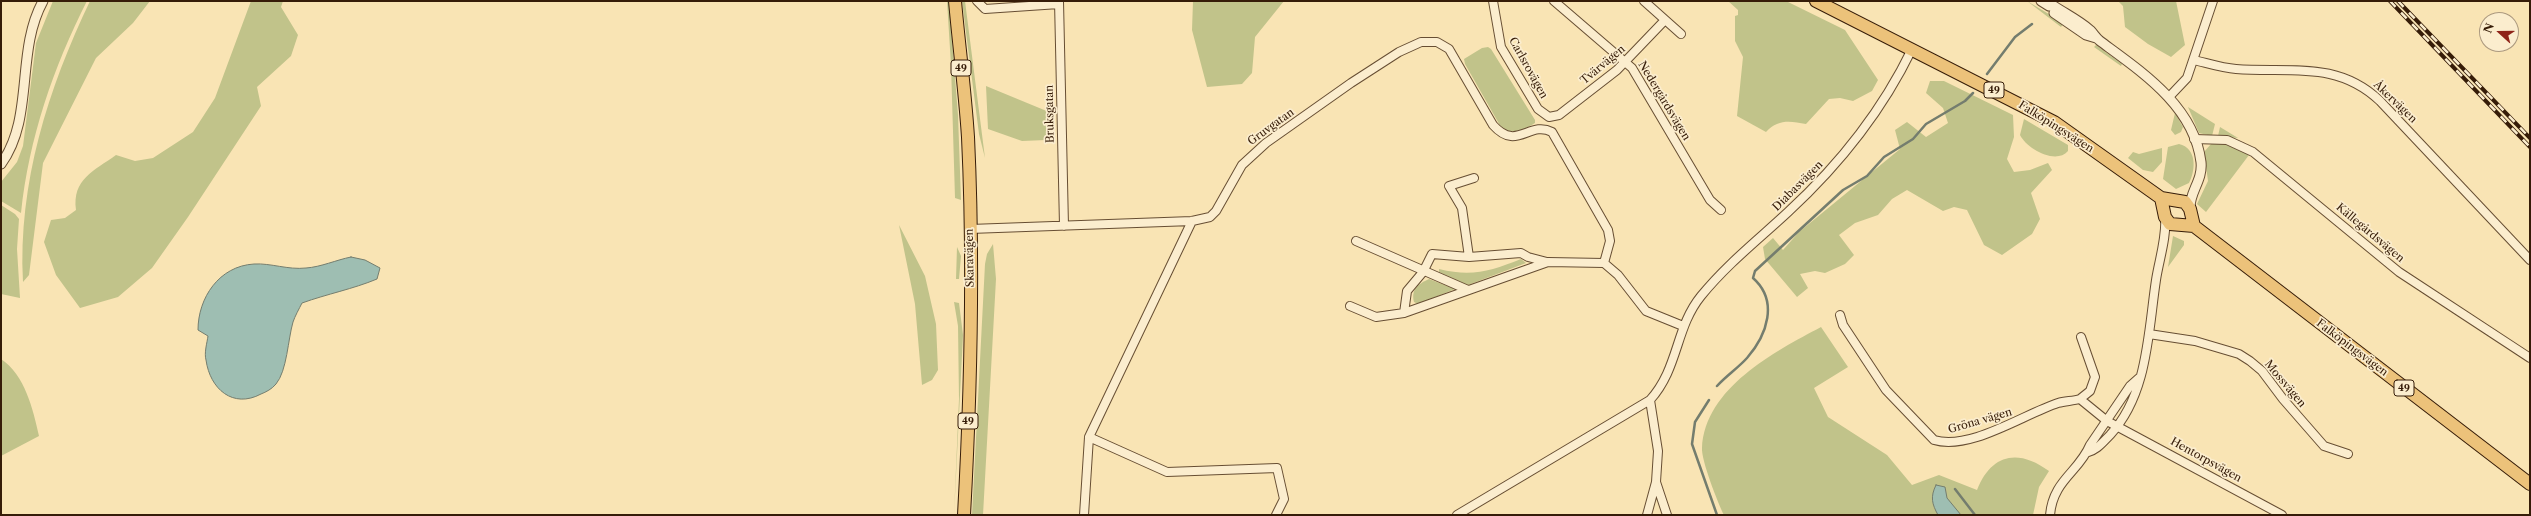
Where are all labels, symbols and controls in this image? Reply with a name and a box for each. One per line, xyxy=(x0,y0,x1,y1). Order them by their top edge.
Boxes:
north arrow xyxy=(2479,12,2519,52)
text: N xyxy=(2480,21,2497,35)
street label: Carlsrovägen xyxy=(1506,35,1550,101)
street label: Tvärvägen xyxy=(1578,43,1628,87)
street label: Nedergårdsvägen xyxy=(1635,59,1693,143)
road number: 49 xyxy=(951,60,971,76)
street label: Åkervägen xyxy=(2371,78,2419,126)
road number: 49 xyxy=(1984,82,2004,98)
street label: Bruksgatan xyxy=(1043,85,1057,143)
street label: Falköpingsvägen xyxy=(2016,99,2096,155)
street label: Gruvgatan xyxy=(1245,106,1297,148)
street label: Diabasvägen xyxy=(1770,158,1826,214)
street label: Källegårdsvägen xyxy=(2333,201,2407,265)
street label: Skaravägen xyxy=(963,228,977,288)
street label: Falköpingsvägen xyxy=(2314,317,2390,379)
street label: Mossvägen xyxy=(2262,358,2308,410)
road number: 49 xyxy=(2394,380,2414,396)
street label: Gröna vägen xyxy=(1946,406,2014,436)
road number: 49 xyxy=(958,413,978,429)
street label: Hentorpsvägen xyxy=(2168,435,2244,485)

